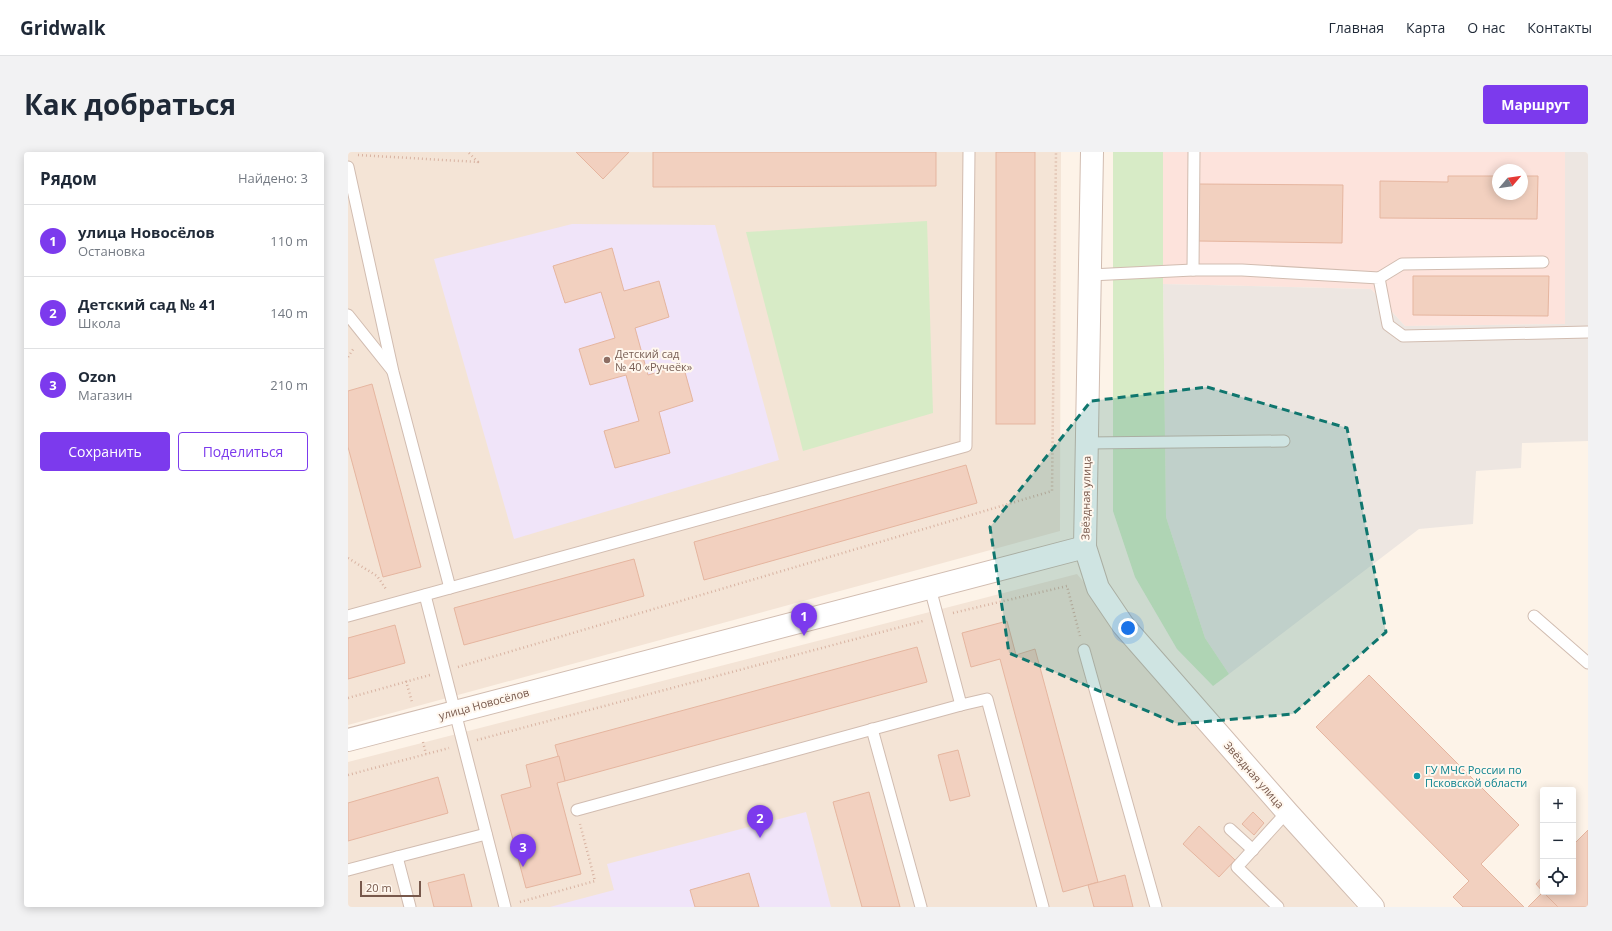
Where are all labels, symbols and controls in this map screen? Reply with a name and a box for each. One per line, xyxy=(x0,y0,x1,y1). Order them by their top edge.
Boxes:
text: Gridwalk xyxy=(20,15,106,41)
text: Главная xyxy=(1329,18,1384,37)
text: Карта xyxy=(1406,18,1445,37)
text: О нас xyxy=(1467,18,1505,37)
text: Контакты xyxy=(1527,18,1592,37)
text: Как добраться xyxy=(24,85,236,123)
button: Маршрут xyxy=(1483,85,1588,124)
north arrow xyxy=(1492,164,1528,200)
text: Рядом xyxy=(40,167,97,190)
text: Найдено: 3 xyxy=(238,169,308,187)
text: улица Новосёлов xyxy=(78,222,215,242)
text: 1 xyxy=(49,232,57,250)
text: 110 m xyxy=(270,232,308,250)
text: Остановка xyxy=(78,242,145,260)
text: Детский сад № 41 xyxy=(78,294,216,314)
text: 2 xyxy=(49,304,57,322)
text: 140 m xyxy=(270,304,308,322)
text: Школа xyxy=(78,314,121,332)
place label: Детский сад № 40 «Ручеёк» xyxy=(615,346,693,374)
marker: Детский сад № 40 «Ручеёк» xyxy=(602,355,612,365)
text: Ozon xyxy=(78,366,116,386)
text: 3 xyxy=(49,376,57,394)
text: 210 m xyxy=(270,376,308,394)
text: Магазин xyxy=(78,386,133,404)
button: Сохранить xyxy=(40,432,170,471)
button: Поделиться xyxy=(178,432,308,471)
street label: Звёздная улица xyxy=(1077,456,1094,540)
pin: 1 xyxy=(791,603,817,636)
your location xyxy=(1118,618,1138,638)
street label: улица Новосёлов xyxy=(437,684,531,723)
street label: Звёздная улица xyxy=(1221,738,1288,811)
place label: ГУ МЧС России по Псковской области xyxy=(1425,762,1527,790)
marker: ГУ МЧС России по Псковской области xyxy=(1412,771,1422,781)
map controls xyxy=(1540,787,1576,895)
button: + xyxy=(1540,787,1576,823)
pin: 2 xyxy=(747,805,773,838)
button: − xyxy=(1540,823,1576,859)
pin: 3 xyxy=(510,834,536,867)
button: locate xyxy=(1540,859,1576,895)
scale bar xyxy=(360,879,421,898)
text: 20 m xyxy=(366,880,392,895)

